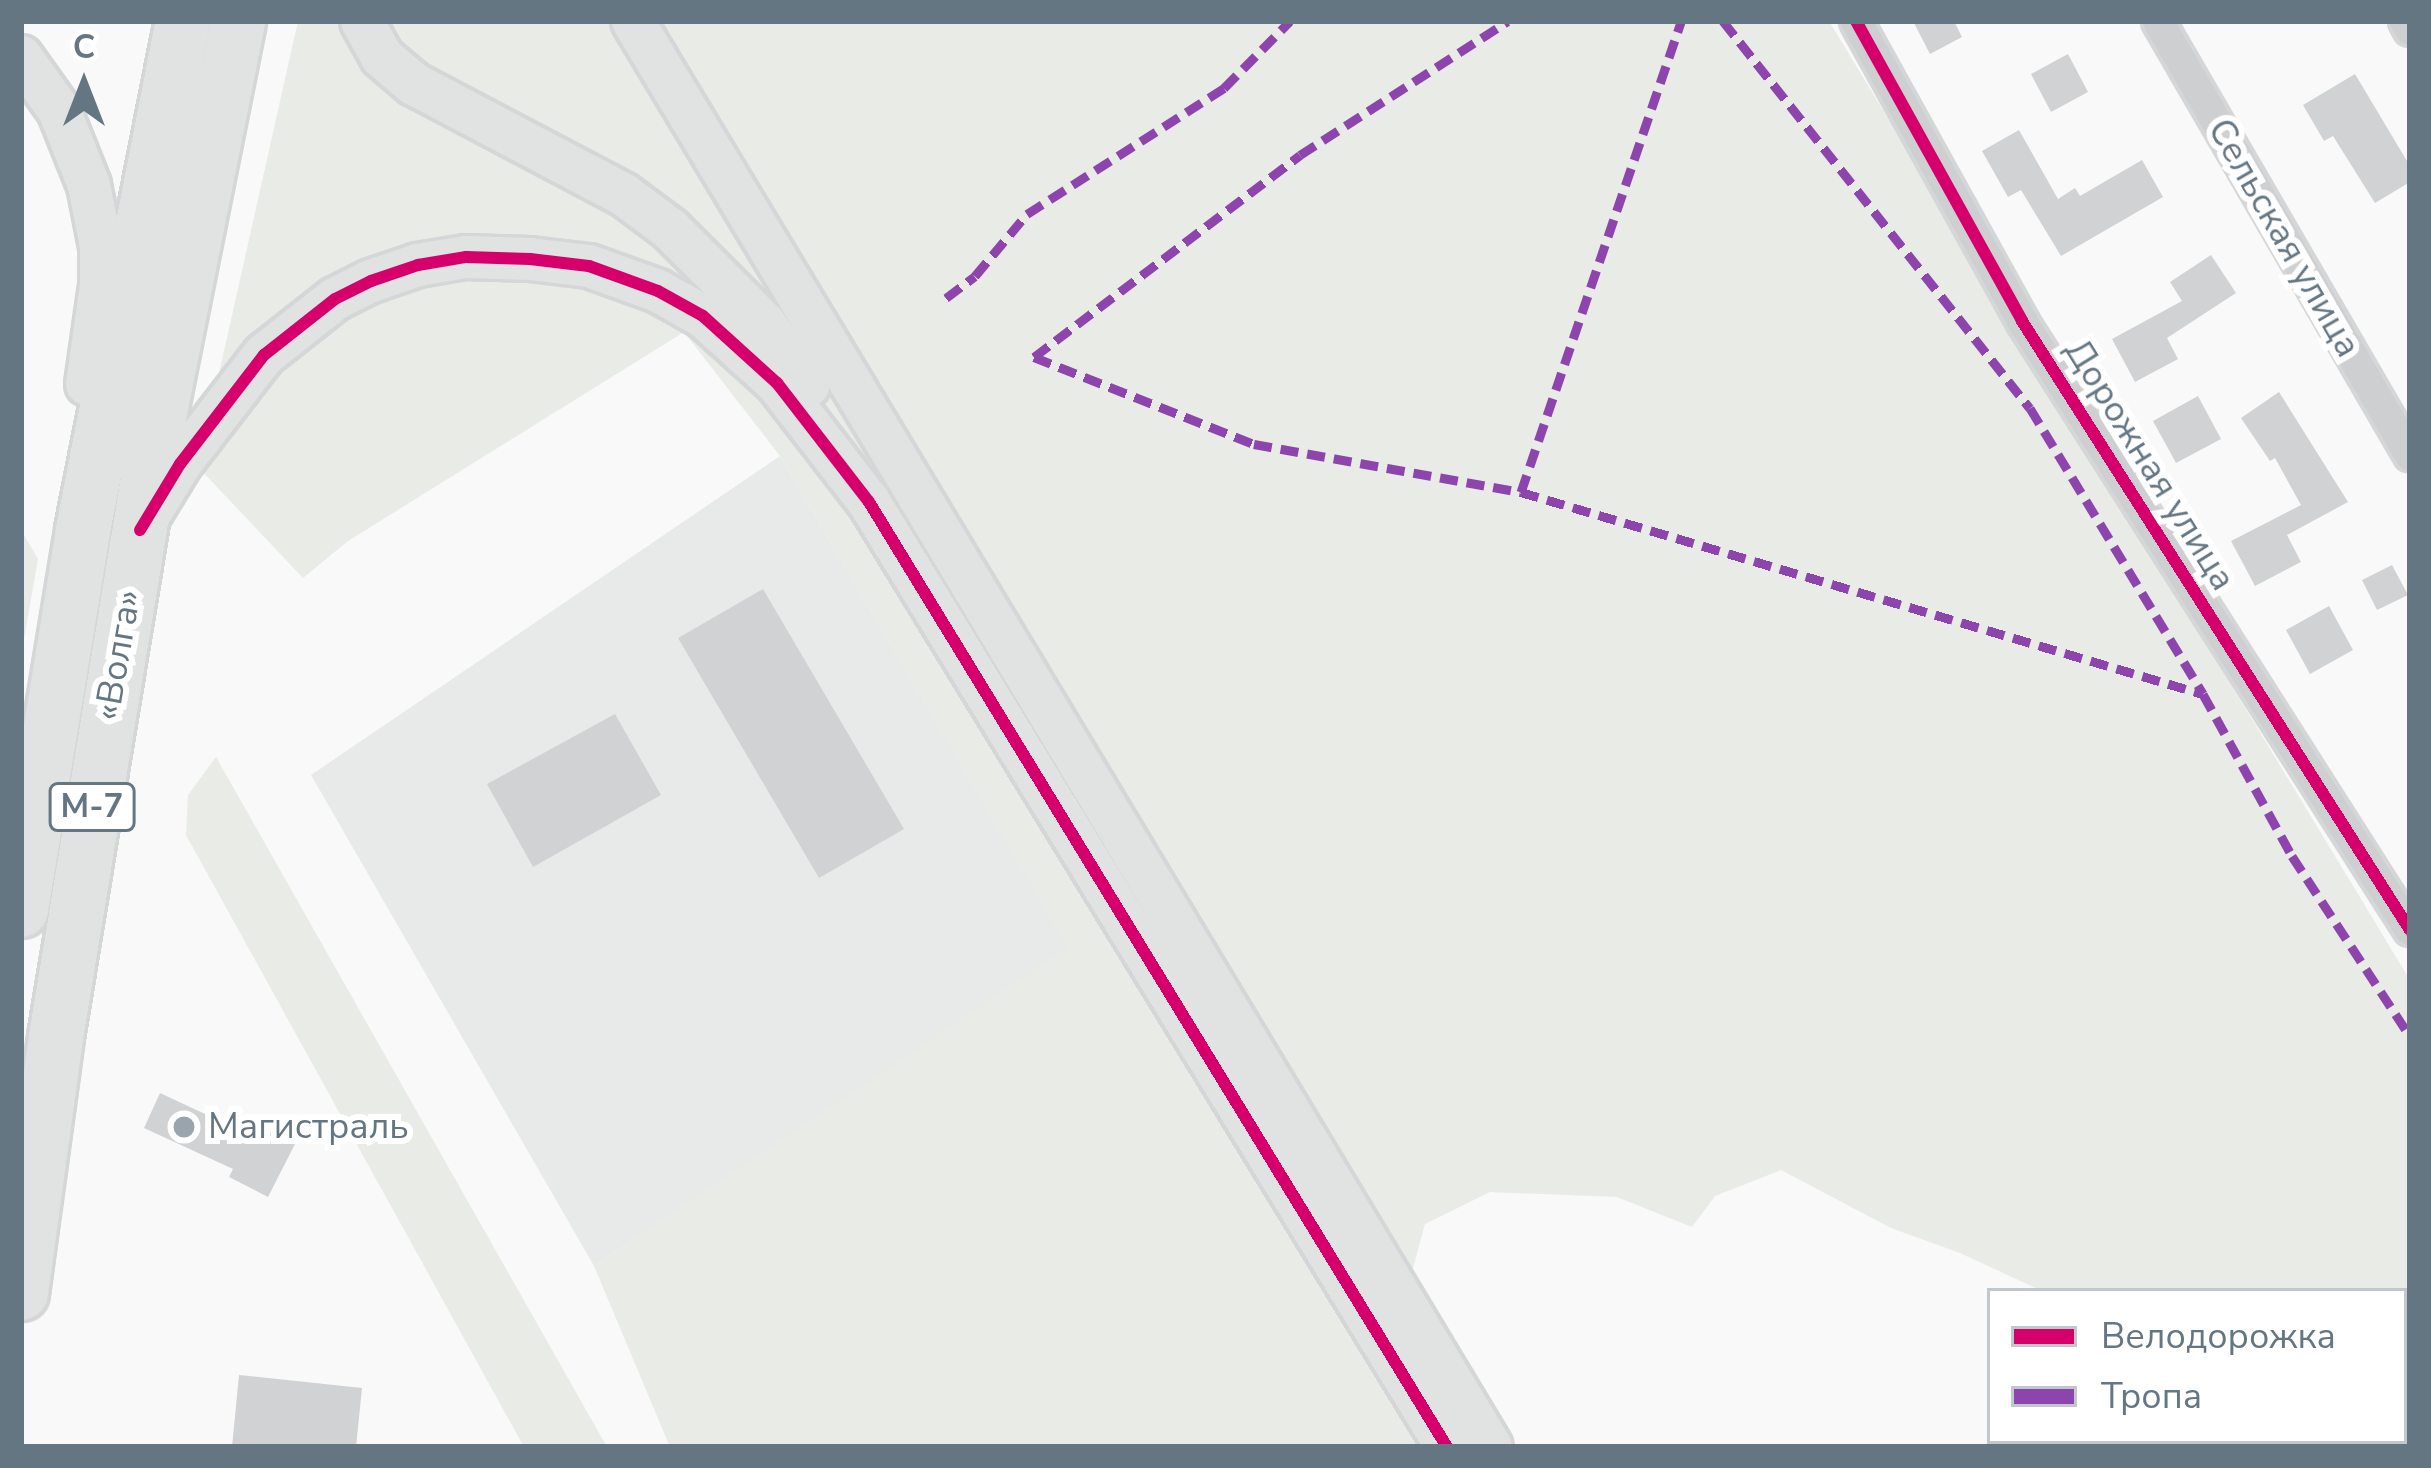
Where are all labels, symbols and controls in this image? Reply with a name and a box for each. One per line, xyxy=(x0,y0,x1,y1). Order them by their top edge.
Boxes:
north arrow xyxy=(24,24,144,144)
text: С xyxy=(73,25,95,70)
street label: Сельская улица xyxy=(2198,111,2370,365)
street label: Дорожная улица xyxy=(2055,331,2245,599)
street label: «Волга» xyxy=(85,586,151,724)
road number: М-7 xyxy=(47,780,137,834)
place label: Магистраль xyxy=(208,1105,409,1149)
marker: Магистраль xyxy=(171,1114,197,1140)
legend xyxy=(1987,1288,2407,1444)
text: Велодорожка xyxy=(2101,1312,2336,1361)
text: Тропа xyxy=(2101,1372,2202,1421)

